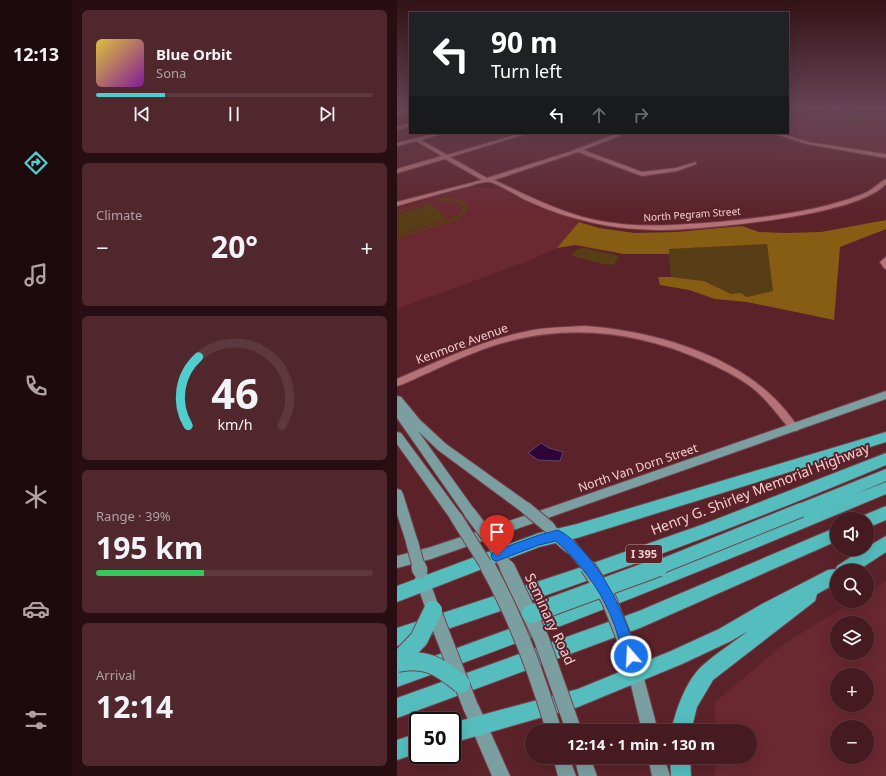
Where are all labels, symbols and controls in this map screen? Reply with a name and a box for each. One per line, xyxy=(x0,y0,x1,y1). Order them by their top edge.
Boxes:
text: 90 m xyxy=(491,23,558,61)
icon: left xyxy=(425,28,477,80)
text: 12:13 xyxy=(13,42,59,66)
text: Blue Orbit xyxy=(156,44,232,64)
text: Turn left xyxy=(491,59,562,83)
text: Sona xyxy=(156,64,186,82)
icon: previous xyxy=(131,103,153,125)
icon: pause xyxy=(223,103,245,125)
icon: next xyxy=(316,103,338,125)
icon: left xyxy=(546,104,568,126)
icon: ahead xyxy=(588,104,610,126)
icon: right xyxy=(630,104,652,126)
icon: directions xyxy=(22,149,50,177)
street label: North Pegram Street xyxy=(643,204,741,224)
text: Climate xyxy=(96,206,142,224)
text: 20° xyxy=(211,226,258,267)
text: − xyxy=(96,232,109,262)
text: + xyxy=(360,232,373,262)
icon: music xyxy=(22,261,50,289)
street label: Kenmore Avenue xyxy=(413,319,510,368)
text: 46 xyxy=(211,365,258,421)
icon: phone xyxy=(22,372,50,400)
text: km/h xyxy=(217,415,252,434)
street label: Henry G. Shirley Memorial Highway xyxy=(648,438,873,539)
street label: North Van Dorn Street xyxy=(576,439,701,496)
icon: climate xyxy=(22,483,50,511)
text: Range · 39% xyxy=(96,507,171,525)
map controls xyxy=(830,512,874,764)
button: sound xyxy=(830,512,874,556)
pin xyxy=(480,515,514,556)
icon: arrive xyxy=(486,521,508,543)
text: 195 km xyxy=(96,527,203,568)
road number: I 395 xyxy=(626,545,662,563)
button: search xyxy=(830,564,874,608)
street label: Seminary Road xyxy=(521,570,580,668)
icon: car xyxy=(22,595,50,623)
button: layers xyxy=(830,616,874,660)
position arrow xyxy=(610,635,652,677)
text: Arrival xyxy=(96,666,136,684)
button: + xyxy=(830,668,874,712)
text: 12:14 xyxy=(96,686,173,727)
icon: filters xyxy=(22,706,50,734)
speed limit sign: 50 xyxy=(409,712,461,764)
button: − xyxy=(830,720,874,764)
text: 12:14 · 1 min · 130 m xyxy=(567,734,715,754)

